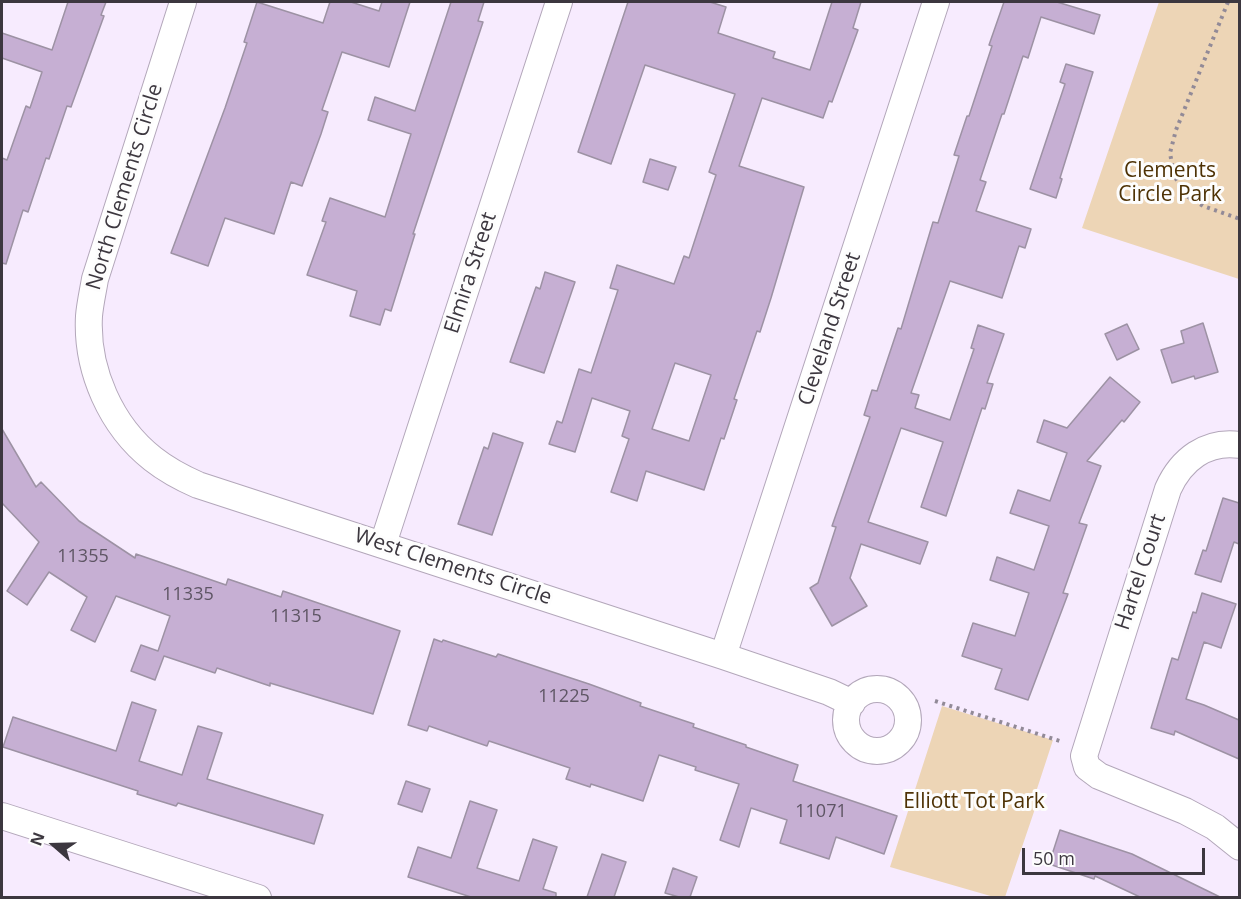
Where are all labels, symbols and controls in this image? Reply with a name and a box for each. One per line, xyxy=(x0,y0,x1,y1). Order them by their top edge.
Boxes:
street label: North Clements Circle xyxy=(82,81,168,293)
park label: Clements Circle Park xyxy=(1118,158,1222,208)
street label: Elmira Street xyxy=(440,209,502,337)
street label: Cleveland Street xyxy=(793,249,867,409)
street label: Hartel Court xyxy=(1110,511,1172,633)
street label: West Clements Circle xyxy=(351,523,555,611)
house number: 11355 xyxy=(57,546,109,568)
house number: 11335 xyxy=(162,584,214,606)
house number: 11315 xyxy=(270,606,322,628)
house number: 11225 xyxy=(538,686,590,708)
park label: Elliott Tot Park xyxy=(903,789,1045,815)
house number: 11071 xyxy=(795,801,847,823)
north arrow xyxy=(24,815,84,875)
text: N xyxy=(25,829,50,849)
scale bar xyxy=(1025,836,1208,874)
text: 50 m xyxy=(1033,846,1075,870)

